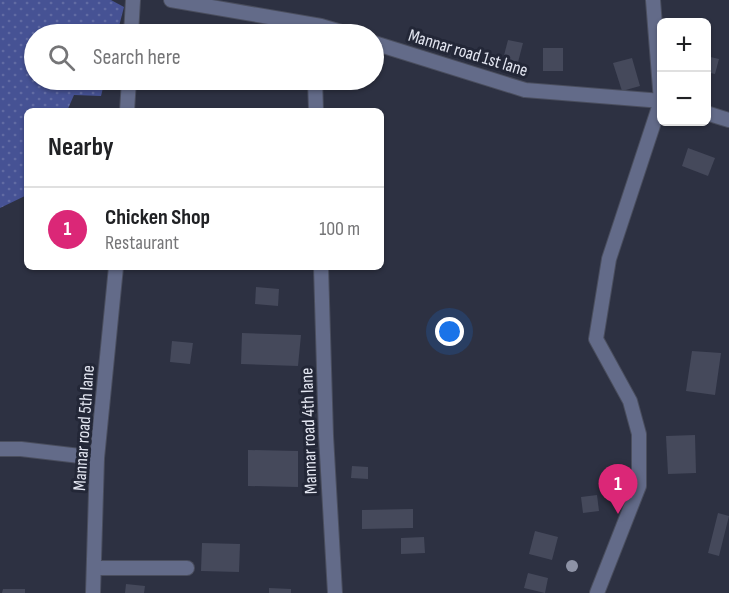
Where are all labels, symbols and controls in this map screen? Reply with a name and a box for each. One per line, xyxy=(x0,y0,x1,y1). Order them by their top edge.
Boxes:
map controls xyxy=(657,18,711,126)
button: + xyxy=(657,18,711,72)
search box xyxy=(24,24,384,90)
street label: Mannar road 1st lane xyxy=(406,25,530,81)
icon: search xyxy=(45,41,78,74)
text: Search here xyxy=(93,44,180,71)
button: − xyxy=(657,72,711,126)
text: Nearby xyxy=(48,132,114,163)
text: Chicken Shop xyxy=(105,204,210,231)
text: 1 xyxy=(64,217,71,241)
text: 100 m xyxy=(319,217,360,241)
text: Restaurant xyxy=(105,231,179,255)
your location xyxy=(435,317,464,346)
street label: Mannar road 5th lane xyxy=(69,364,99,492)
street label: Mannar road 4th lane xyxy=(296,367,322,495)
pin: 1 xyxy=(598,464,638,514)

